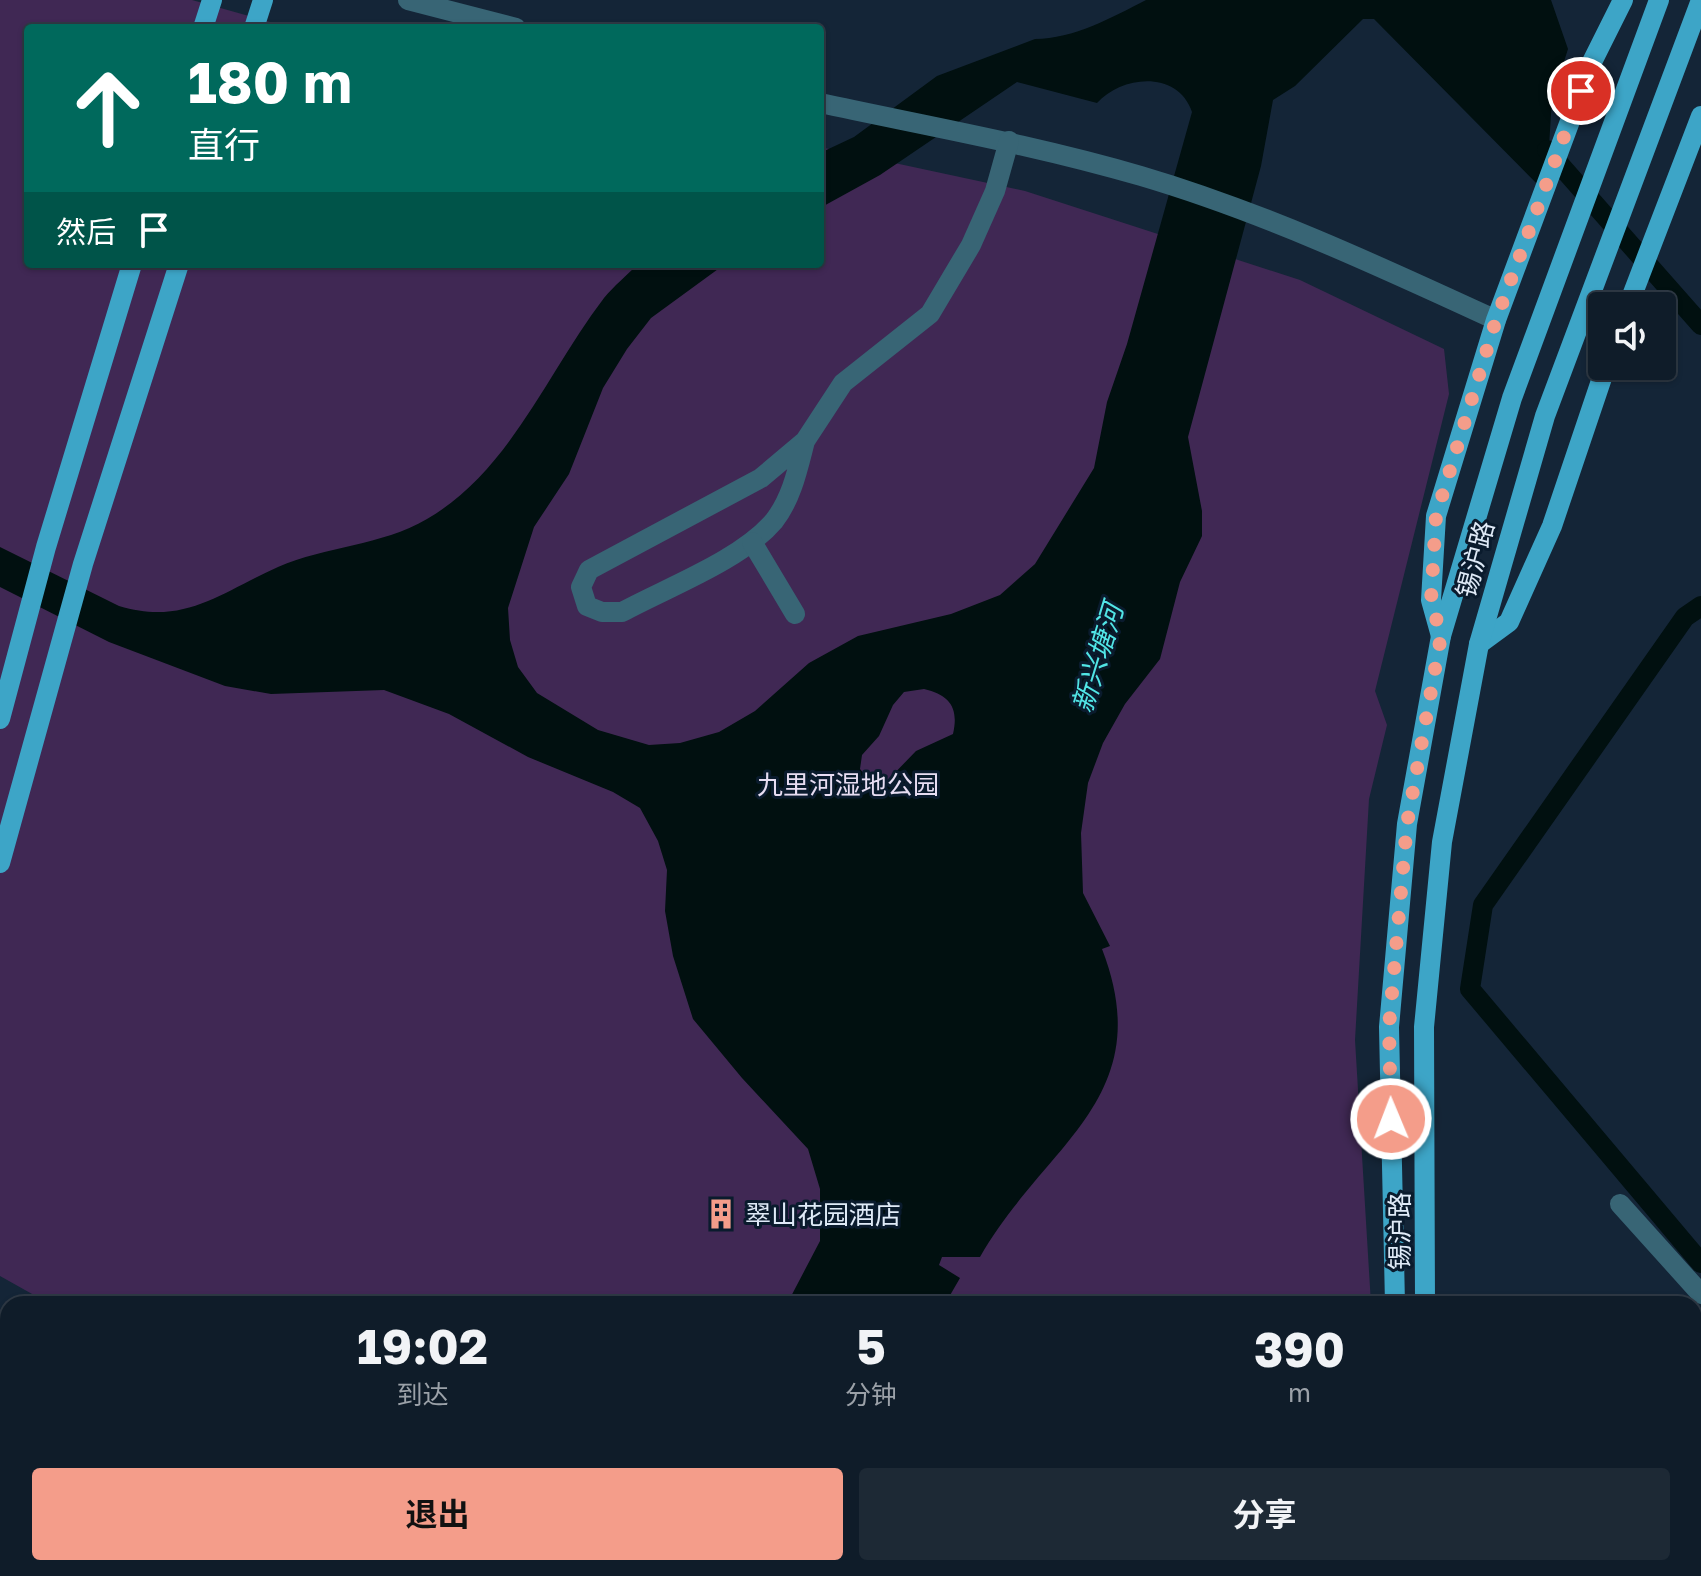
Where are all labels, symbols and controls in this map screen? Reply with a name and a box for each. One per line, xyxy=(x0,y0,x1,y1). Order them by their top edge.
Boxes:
text: 180 m xyxy=(188,48,352,115)
icon: ahead xyxy=(56,56,160,160)
pin xyxy=(1547,57,1615,125)
icon: arrive xyxy=(1559,69,1603,113)
text: 直行 xyxy=(188,123,260,166)
icon: arrive xyxy=(132,208,176,252)
text: 然后 xyxy=(56,214,116,250)
map controls xyxy=(1588,292,1676,380)
button: sound xyxy=(1588,292,1676,380)
street label: 锡沪路 xyxy=(1450,517,1500,601)
water label: 新兴塘河 xyxy=(1065,595,1131,716)
park label: 九里河湿地公园 xyxy=(757,769,939,800)
position arrow xyxy=(1349,1077,1433,1161)
street label: 锡沪路 xyxy=(1384,1192,1415,1270)
building icon: 翠山花园酒店 xyxy=(704,1197,738,1231)
place label: 翠山花园酒店 xyxy=(745,1199,901,1230)
text: 19:02 xyxy=(357,1317,488,1375)
text: 5 xyxy=(856,1317,886,1375)
text: 390 xyxy=(1254,1320,1345,1378)
text: m xyxy=(1288,1377,1311,1408)
text: 到达 xyxy=(397,1379,449,1410)
text: 分钟 xyxy=(845,1379,897,1410)
button: 退出 xyxy=(32,1468,843,1560)
button: 分享 xyxy=(859,1468,1670,1560)

